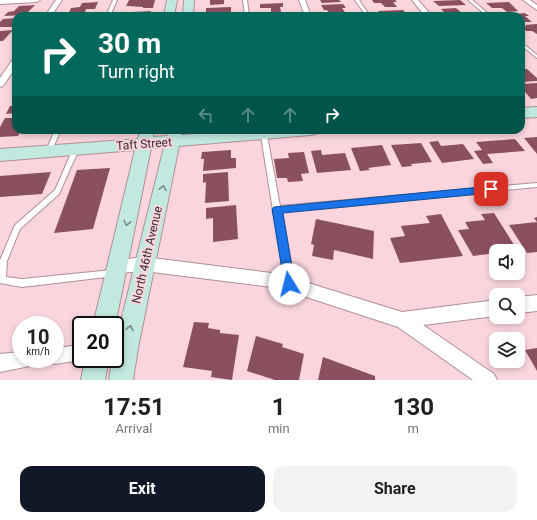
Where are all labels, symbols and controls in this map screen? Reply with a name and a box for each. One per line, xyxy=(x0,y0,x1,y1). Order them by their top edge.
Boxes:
text: 30 m xyxy=(98,27,161,60)
icon: right xyxy=(32,28,84,80)
text: Turn right xyxy=(98,61,175,82)
icon: left xyxy=(195,104,217,126)
icon: ahead xyxy=(237,104,259,126)
icon: ahead xyxy=(279,104,301,126)
icon: right xyxy=(321,104,343,126)
street label: Taft Street xyxy=(116,135,172,153)
pin xyxy=(474,172,508,206)
icon: arrive xyxy=(480,178,502,200)
one-way arrow xyxy=(159,185,167,191)
street label: North 46th Avenue xyxy=(129,205,165,305)
one-way arrow xyxy=(124,220,132,226)
map controls xyxy=(489,244,525,368)
button: sound xyxy=(489,244,525,280)
position arrow xyxy=(268,263,310,305)
button: search xyxy=(489,288,525,324)
speed limit sign: 20 xyxy=(72,316,124,368)
text: 10 xyxy=(27,325,49,349)
one-way arrow xyxy=(126,325,134,331)
button: layers xyxy=(489,332,525,368)
text: km/h xyxy=(26,346,50,357)
text: 17:51 xyxy=(103,393,165,421)
text: 1 xyxy=(272,393,286,421)
text: 130 xyxy=(393,393,434,421)
text: Arrival xyxy=(115,421,152,436)
text: min xyxy=(268,421,290,436)
text: m xyxy=(408,421,419,436)
button: Exit xyxy=(20,466,265,512)
button: Share xyxy=(273,466,517,512)

